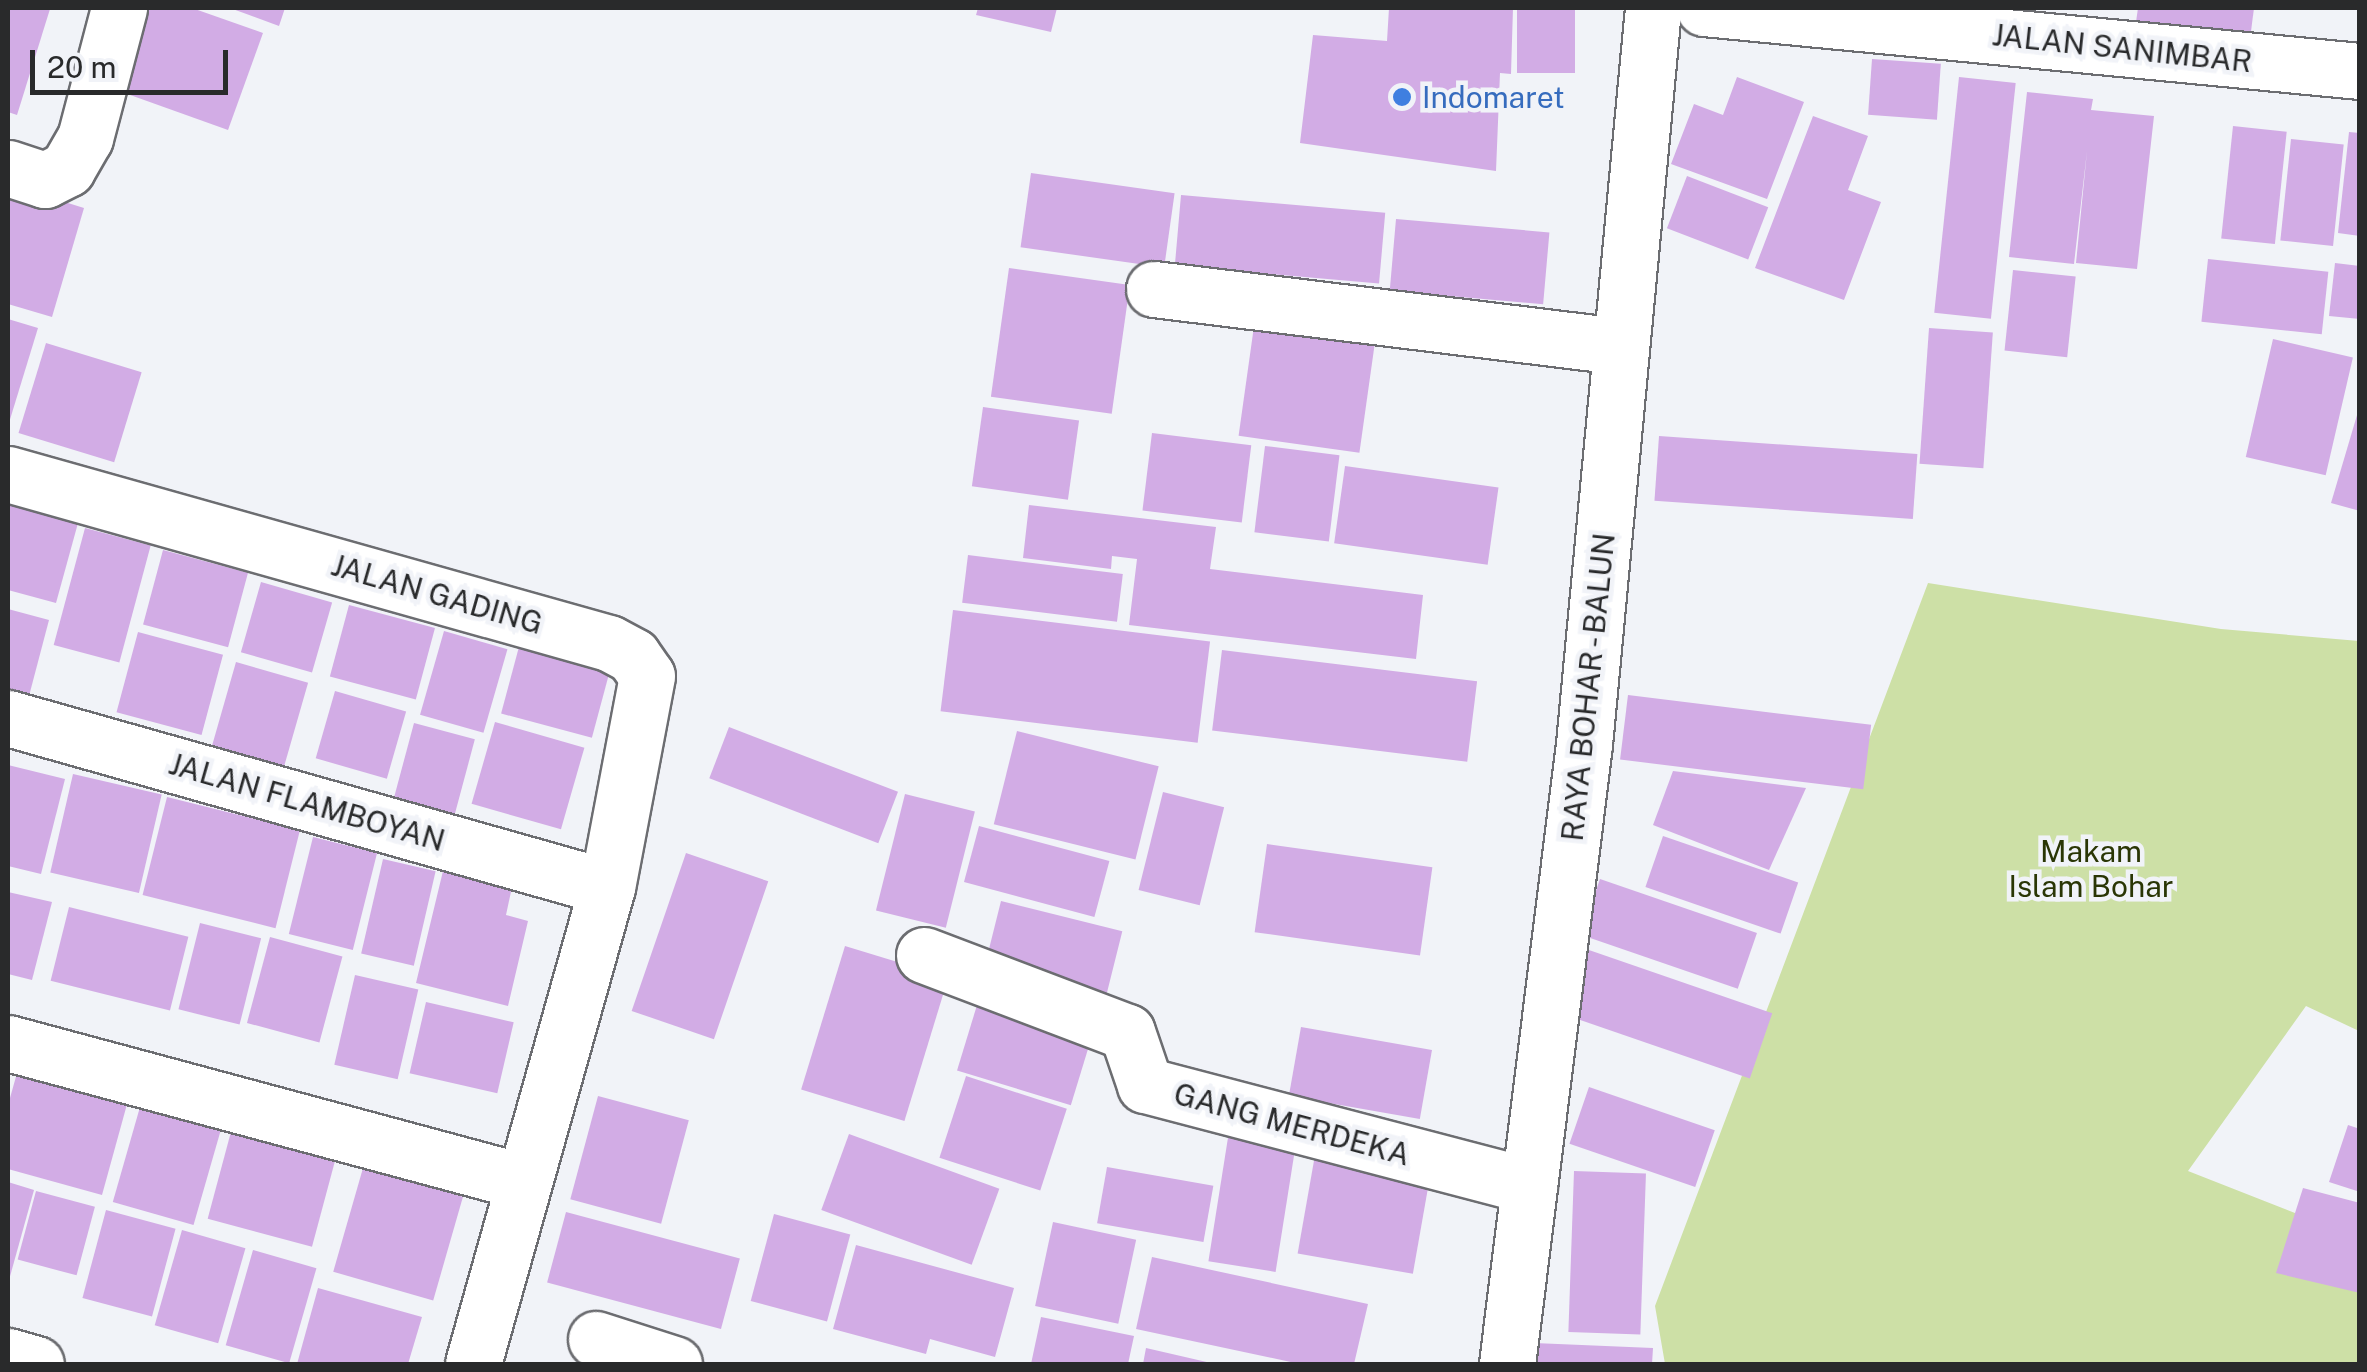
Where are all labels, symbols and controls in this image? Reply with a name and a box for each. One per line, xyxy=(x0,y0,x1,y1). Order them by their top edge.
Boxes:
street label: JALAN SANIMBAR xyxy=(1990,16,2254,80)
scale bar xyxy=(35,30,232,92)
text: 20 m xyxy=(47,49,116,85)
place label: Indomaret xyxy=(1422,79,1565,115)
marker: Indomaret xyxy=(1391,86,1413,108)
street label: RAYA BOHAR - BALUN xyxy=(1553,527,1623,847)
street label: JALAN GADING xyxy=(327,547,547,641)
street label: JALAN FLAMBOYAN xyxy=(165,745,449,859)
park label: Makam Islam Bohar xyxy=(2008,833,2174,904)
street label: GANG MERDEKA xyxy=(1170,1075,1414,1173)

